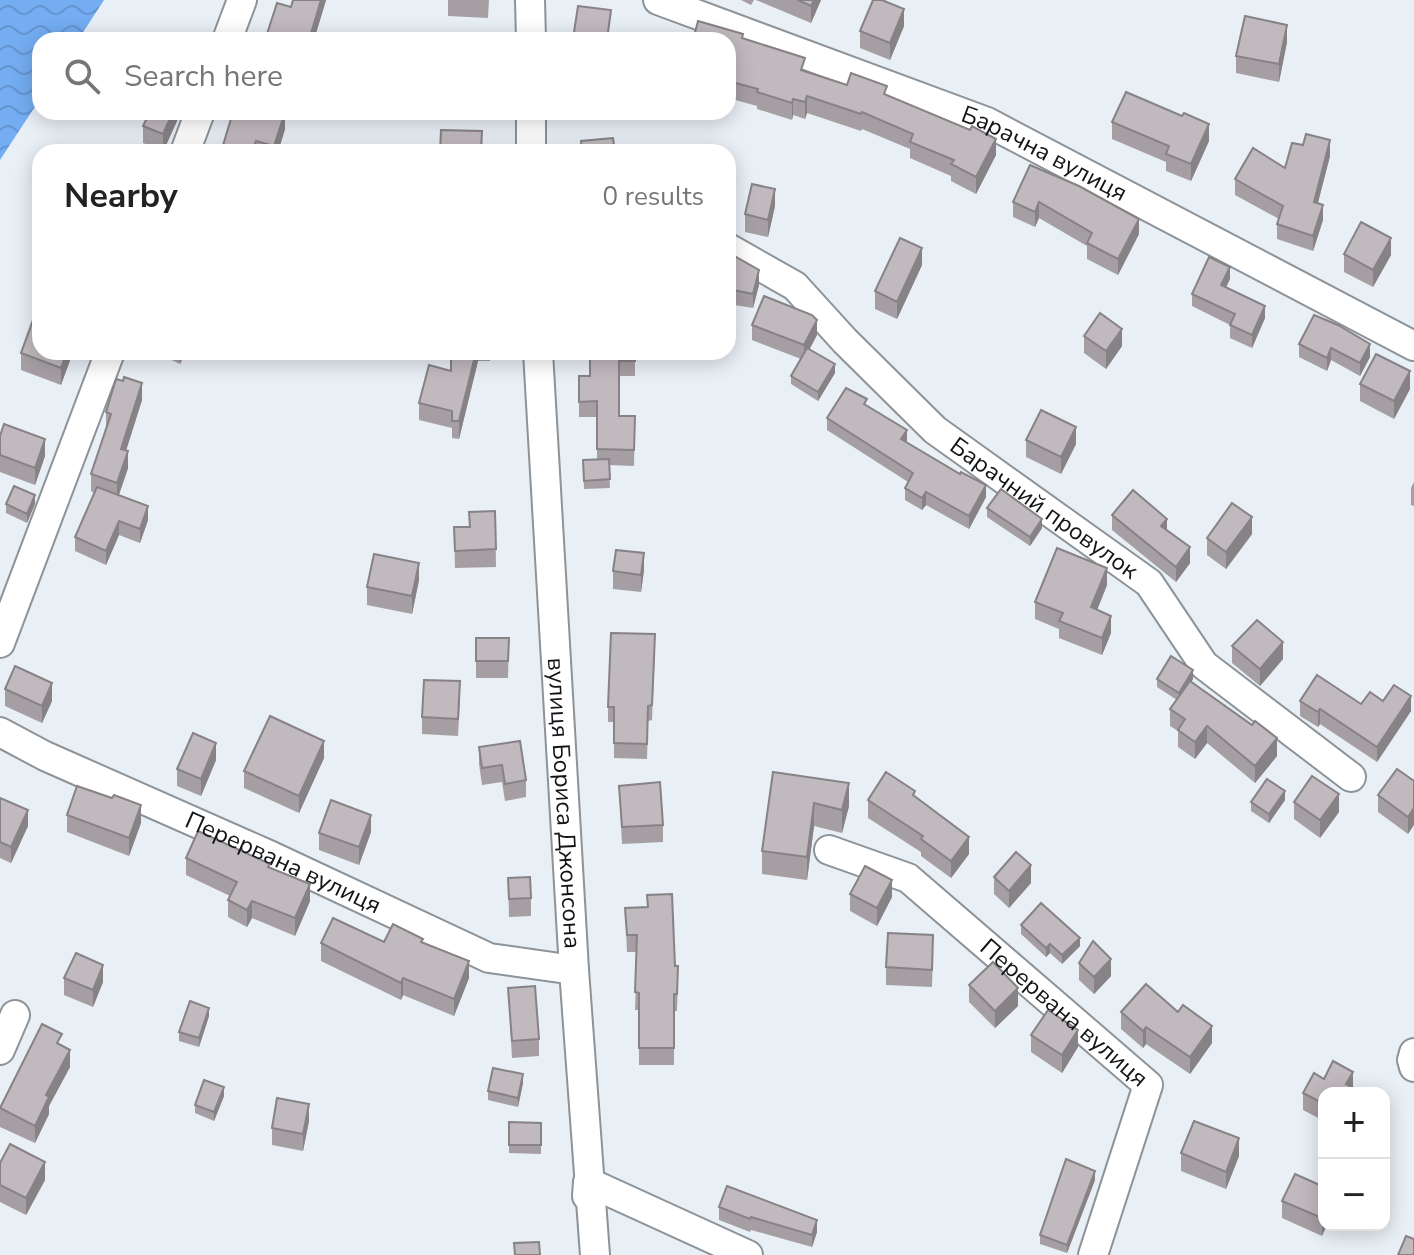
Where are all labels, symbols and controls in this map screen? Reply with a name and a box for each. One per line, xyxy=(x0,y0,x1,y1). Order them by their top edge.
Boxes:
search box xyxy=(32,32,736,120)
icon: search xyxy=(60,54,104,98)
text: Search here xyxy=(124,56,283,97)
street label: Барачна вулиця xyxy=(957,98,1133,209)
text: Nearby xyxy=(64,173,178,219)
text: 0 results xyxy=(603,179,704,214)
street label: Барачний провулок xyxy=(943,430,1145,586)
street label: вулиця Бориса Джонсона xyxy=(540,657,589,950)
street label: Перервана вулиця xyxy=(180,804,386,921)
street label: Перервана вулиця xyxy=(973,931,1155,1094)
map controls xyxy=(1318,1087,1390,1231)
button: + xyxy=(1318,1087,1390,1159)
button: − xyxy=(1318,1159,1390,1231)

